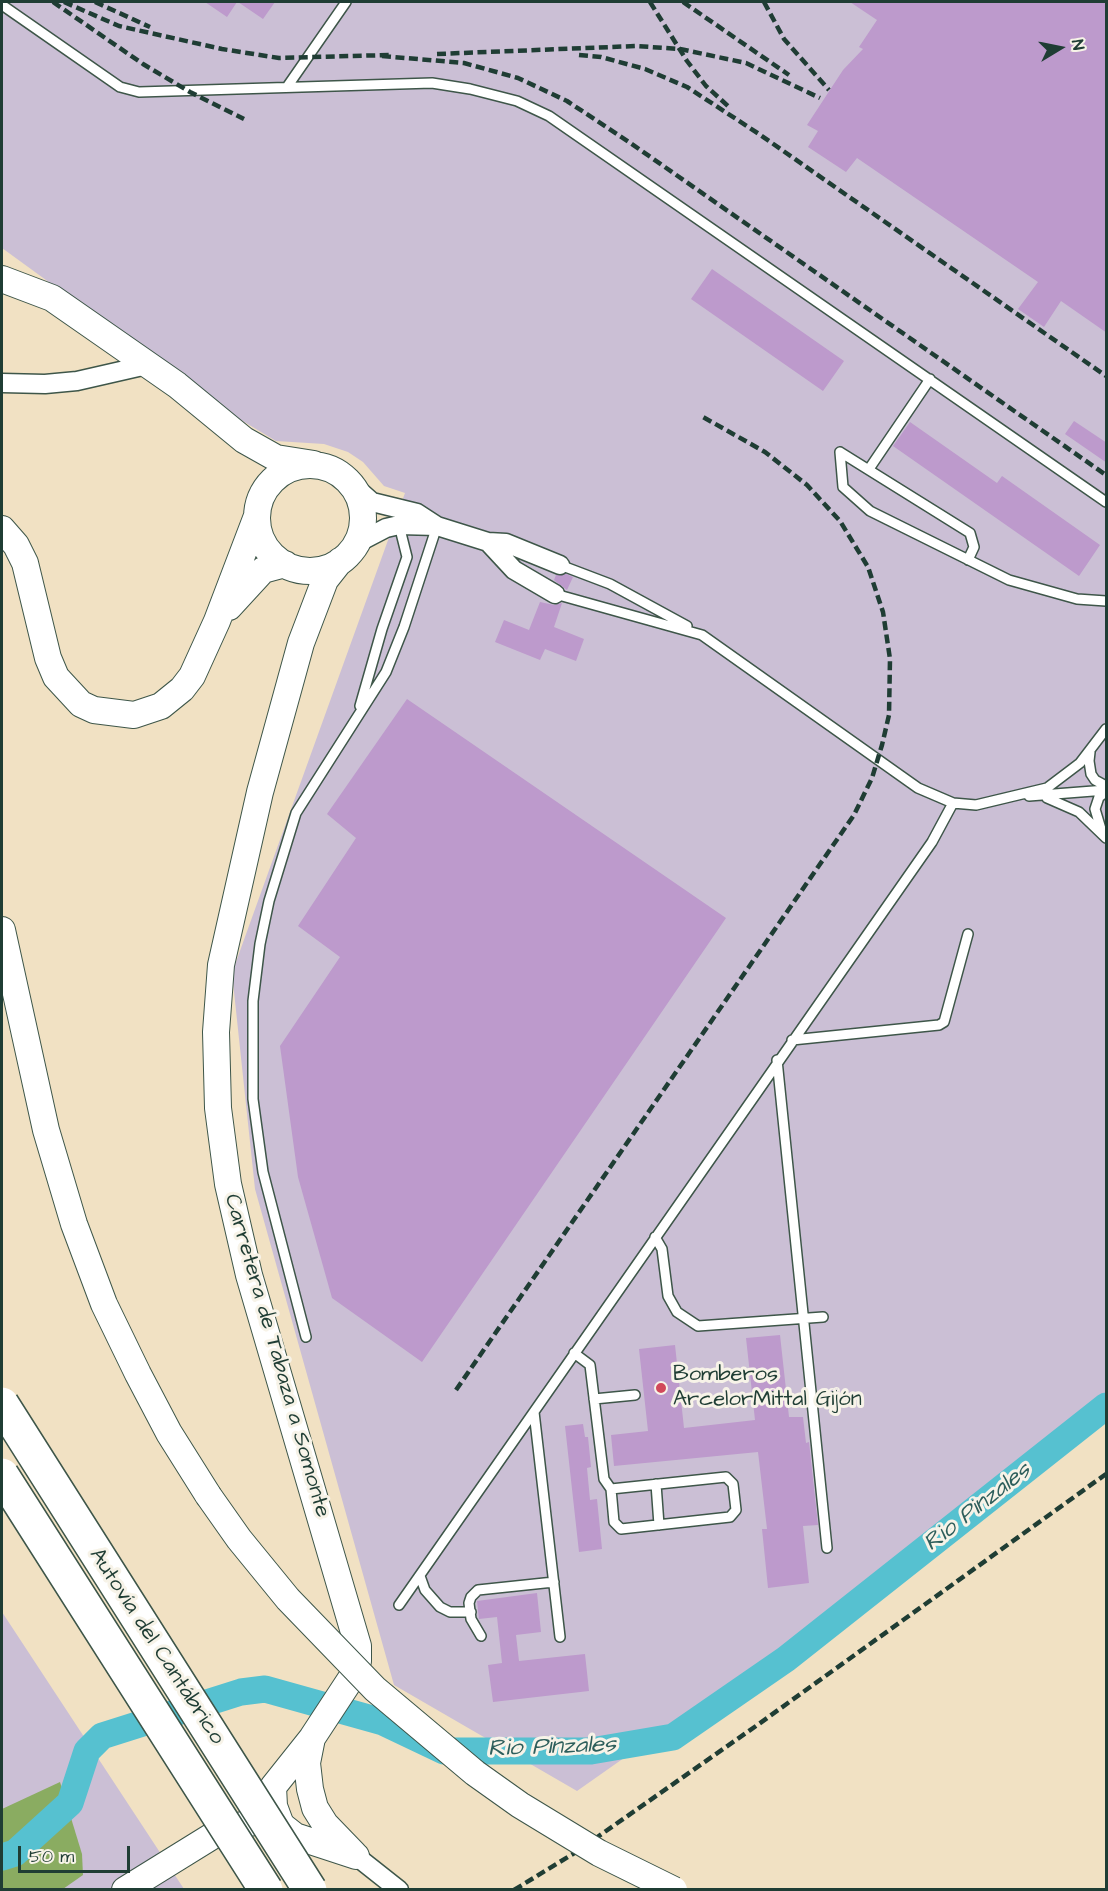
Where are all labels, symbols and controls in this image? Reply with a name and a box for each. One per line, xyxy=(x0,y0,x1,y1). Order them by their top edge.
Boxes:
north arrow xyxy=(1030,18,1090,78)
text: N xyxy=(1066,38,1089,52)
street label: Carretera de Tabaza a Somonte xyxy=(217,1191,335,1521)
place label: Bomberos ArcelorMittal Gijón xyxy=(673,1362,862,1414)
marker: Bomberos ArcelorMittal Gijón xyxy=(654,1381,668,1395)
water label: Rio Pinzales xyxy=(919,1457,1037,1559)
street label: Autovía del Cantábrico xyxy=(83,1544,229,1750)
water label: Rio Pinzales xyxy=(488,1731,616,1765)
scale bar xyxy=(21,1834,134,1872)
text: 50 m xyxy=(29,1844,74,1869)

